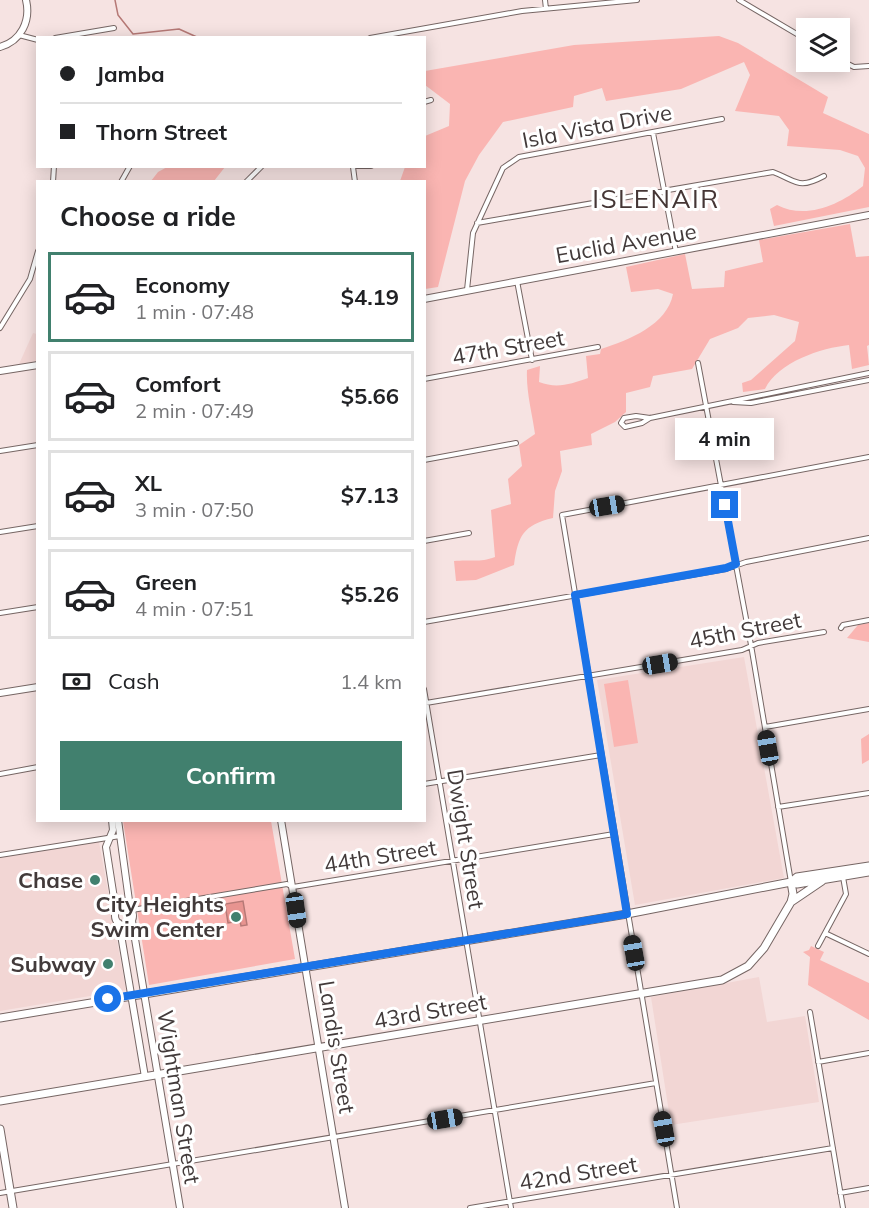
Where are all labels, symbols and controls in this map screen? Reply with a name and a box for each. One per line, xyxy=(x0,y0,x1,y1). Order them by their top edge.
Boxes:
map controls xyxy=(796,18,850,72)
button: layers xyxy=(796,18,850,72)
text: Jamba xyxy=(96,60,165,88)
street label: Isla Vista Drive xyxy=(520,98,674,154)
text: Thorn Street xyxy=(96,118,227,146)
district label: ISLENAIR xyxy=(592,182,720,215)
text: Choose a ride xyxy=(60,199,236,233)
street label: Euclid Avenue xyxy=(553,217,699,269)
icon: car xyxy=(63,270,117,324)
text: Economy xyxy=(135,271,230,299)
text: $4.19 xyxy=(341,283,399,311)
text: 1 min · 07:48 xyxy=(135,299,254,324)
street label: 47th Street xyxy=(450,323,567,371)
icon: car xyxy=(63,369,117,423)
text: Comfort xyxy=(135,370,221,398)
text: $5.66 xyxy=(341,382,399,410)
text: 2 min · 07:49 xyxy=(135,398,254,423)
callout: 4 min xyxy=(676,418,774,460)
text: 4 min xyxy=(698,426,751,451)
icon: car xyxy=(63,468,117,522)
text: XL xyxy=(135,469,162,497)
text: $7.13 xyxy=(341,481,399,509)
route end xyxy=(711,491,738,518)
car xyxy=(588,494,626,518)
text: 3 min · 07:50 xyxy=(135,497,254,522)
icon: car xyxy=(63,567,117,621)
text: Green xyxy=(135,568,197,596)
text: $5.26 xyxy=(341,580,399,608)
text: 4 min · 07:51 xyxy=(135,596,254,621)
street label: 45th Street xyxy=(687,605,804,655)
car xyxy=(641,652,679,676)
icon: cash xyxy=(60,665,93,698)
text: Cash xyxy=(108,667,160,695)
text: 1.4 km xyxy=(340,669,402,694)
car xyxy=(756,729,780,767)
button: Confirm xyxy=(60,741,402,810)
street label: Dwight Street xyxy=(441,767,491,911)
street label: 44th Street xyxy=(322,833,439,879)
place label: Chase xyxy=(18,866,83,894)
marker: Chase xyxy=(88,873,102,887)
place label: City Heights Swim Center xyxy=(90,890,224,943)
car xyxy=(285,891,307,929)
marker: City Heights Swim Center xyxy=(229,910,243,924)
car xyxy=(622,934,646,972)
place label: Subway xyxy=(11,950,96,978)
marker: Subway xyxy=(101,957,115,971)
street label: Landis Street xyxy=(313,979,361,1116)
route start xyxy=(94,985,121,1012)
street label: 43rd Street xyxy=(371,987,489,1035)
street label: Wightman Street xyxy=(151,1008,207,1186)
car xyxy=(426,1107,464,1131)
car xyxy=(652,1110,676,1148)
street label: 42nd Street xyxy=(517,1150,639,1196)

